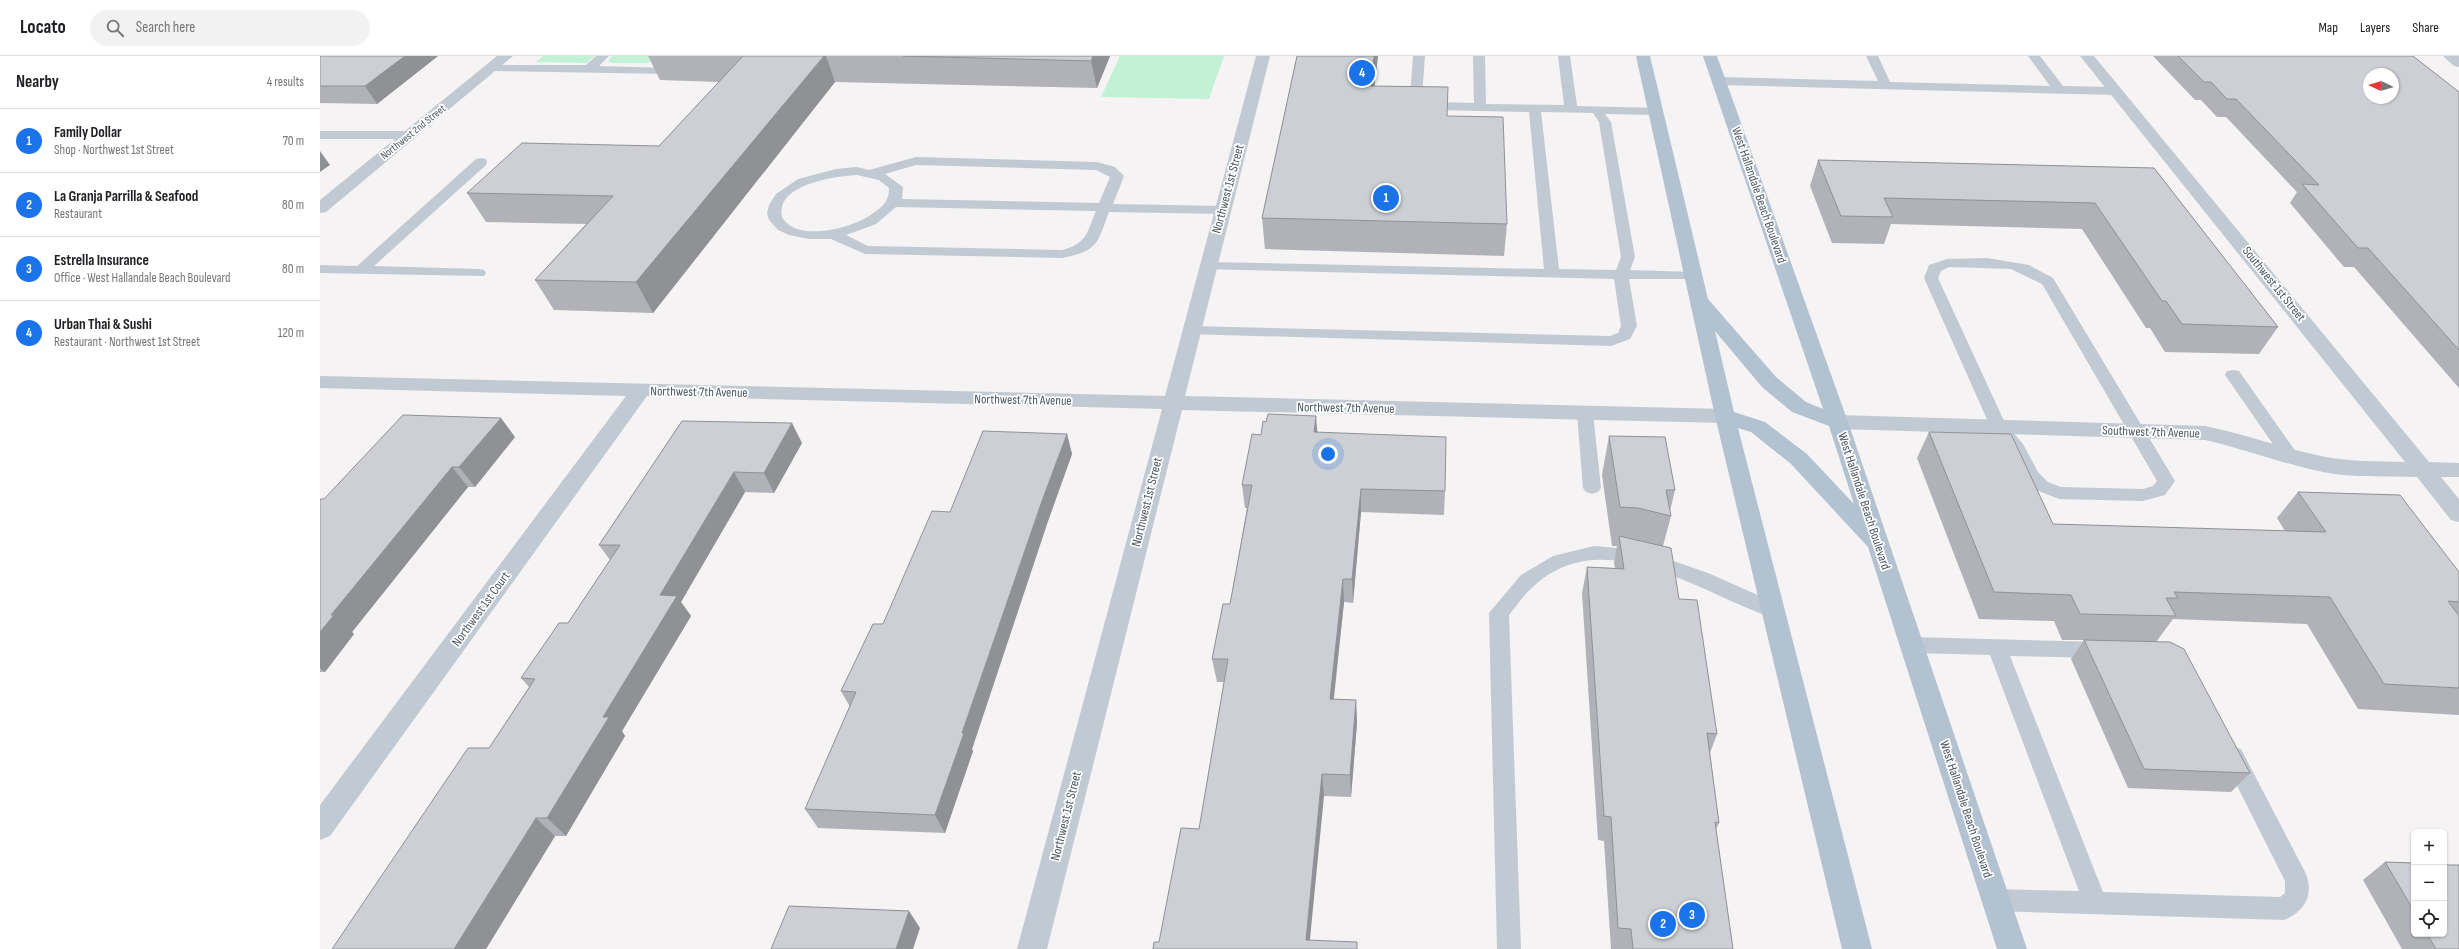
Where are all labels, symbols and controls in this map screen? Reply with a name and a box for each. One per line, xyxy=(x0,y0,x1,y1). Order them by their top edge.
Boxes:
search box xyxy=(90,10,370,46)
text: Locato xyxy=(20,16,66,39)
icon: search xyxy=(104,17,126,39)
text: Search here xyxy=(136,18,195,37)
text: Map xyxy=(2318,19,2338,36)
text: Layers xyxy=(2360,19,2390,36)
text: Share xyxy=(2412,19,2439,36)
pin: 4 xyxy=(1349,58,1375,88)
north arrow xyxy=(2363,68,2399,104)
text: Nearby xyxy=(16,72,59,92)
text: 4 results xyxy=(267,74,304,90)
street label: Northwest 2nd Street xyxy=(378,101,449,162)
text: Family Dollar xyxy=(54,123,122,142)
street label: West Hallandale Beach Boulevard xyxy=(1728,125,1790,265)
text: 1 xyxy=(26,133,32,149)
text: 70 m xyxy=(283,133,304,149)
text: Shop · Northwest 1st Street xyxy=(54,142,174,158)
street label: Northwest 1st Street xyxy=(1208,143,1248,235)
pin: 1 xyxy=(1373,183,1399,213)
text: La Granja Parrilla & Seafood xyxy=(54,187,198,206)
text: 2 xyxy=(26,197,32,213)
text: 80 m xyxy=(282,197,304,213)
text: Restaurant xyxy=(54,206,102,222)
street label: Southwest 1st Street xyxy=(2239,243,2309,325)
text: Estrella Insurance xyxy=(54,251,149,270)
text: 3 xyxy=(26,261,32,277)
text: 80 m xyxy=(282,261,304,277)
text: Office · West Hallandale Beach Boulevard xyxy=(54,270,231,286)
text: Urban Thai & Sushi xyxy=(54,315,152,334)
text: 4 xyxy=(26,325,32,341)
text: 120 m xyxy=(278,325,304,341)
text: Restaurant · Northwest 1st Street xyxy=(54,334,200,350)
street label: Northwest 7th Avenue xyxy=(650,383,748,401)
street label: Northwest 7th Avenue xyxy=(974,391,1072,409)
street label: Northwest 7th Avenue xyxy=(1297,399,1395,417)
street label: Southwest 7th Avenue xyxy=(2102,422,2200,442)
street label: West Hallandale Beach Boulevard xyxy=(1834,430,1894,572)
your location xyxy=(1318,444,1338,464)
street label: Northwest 1st Street xyxy=(1128,456,1166,548)
street label: Northwest 1st Court xyxy=(448,568,514,650)
street label: West Hallandale Beach Boulevard xyxy=(1936,738,1996,880)
street label: Northwest 1st Street xyxy=(1047,770,1085,862)
map controls xyxy=(2411,829,2447,937)
button: + xyxy=(2411,829,2447,865)
button: − xyxy=(2411,865,2447,901)
pin: 3 xyxy=(1679,900,1705,930)
button: locate xyxy=(2411,901,2447,937)
pin: 2 xyxy=(1650,909,1676,939)

